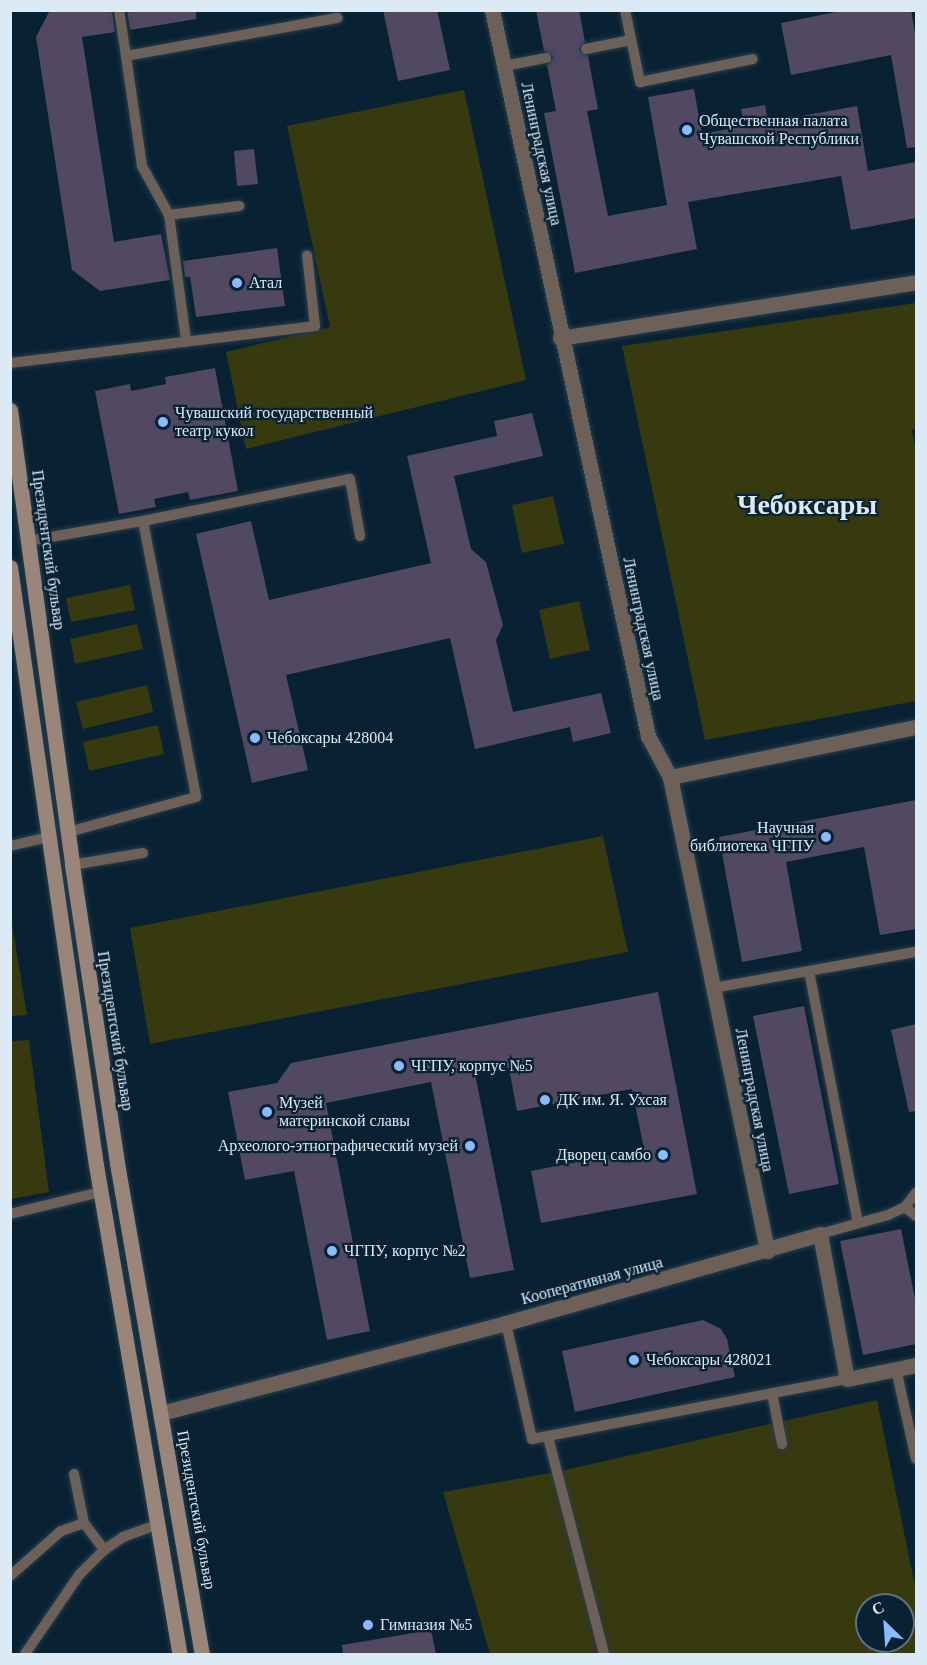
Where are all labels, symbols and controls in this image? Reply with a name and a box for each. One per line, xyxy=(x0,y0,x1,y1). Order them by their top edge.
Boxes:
street label: Ленинградская улица xyxy=(516,81,566,227)
place label: Общественная палата Чувашской Республики xyxy=(699,111,859,149)
marker: Общественная палата Чувашской Республики xyxy=(680,123,694,137)
place label: Атал xyxy=(249,273,282,293)
marker: Атал xyxy=(230,276,244,290)
place label: Чувашский государственный театр кукол xyxy=(175,403,373,441)
marker: Чувашский государственный театр кукол xyxy=(156,415,170,429)
street label: Президентский бульвар xyxy=(27,469,69,631)
district label: Чебоксары xyxy=(737,488,877,522)
street label: Ленинградская улица xyxy=(618,556,668,702)
place label: Чебоксары 428004 xyxy=(267,728,393,748)
marker: Чебоксары 428004 xyxy=(248,731,262,745)
place label: Научная библиотека ЧГПУ xyxy=(690,818,814,856)
marker: Научная библиотека ЧГПУ xyxy=(819,830,833,844)
street label: Президентский бульвар xyxy=(93,950,137,1112)
street label: Ленинградская улица xyxy=(731,1027,777,1173)
place label: ЧГПУ, корпус №5 xyxy=(411,1056,533,1076)
marker: ЧГПУ, корпус №5 xyxy=(392,1059,406,1073)
place label: ДК им. Я. Ухсая xyxy=(557,1090,667,1110)
place label: Музей материнской славы xyxy=(279,1093,410,1131)
marker: ДК им. Я. Ухсая xyxy=(538,1093,552,1107)
marker: Музей материнской славы xyxy=(260,1105,274,1119)
place label: Археолого-этнографический музей xyxy=(218,1136,458,1156)
marker: Археолого-этнографический музей xyxy=(463,1139,477,1153)
place label: Дворец самбо xyxy=(556,1145,651,1165)
marker: Дворец самбо xyxy=(656,1148,670,1162)
place label: ЧГПУ, корпус №2 xyxy=(344,1241,466,1261)
marker: ЧГПУ, корпус №2 xyxy=(325,1244,339,1258)
street label: Кооперативная улица xyxy=(519,1253,665,1309)
place label: Чебоксары 428021 xyxy=(646,1350,772,1370)
marker: Чебоксары 428021 xyxy=(627,1353,641,1367)
street label: Президентский бульвар xyxy=(173,1429,219,1591)
north arrow xyxy=(855,1593,915,1653)
text: С xyxy=(869,1598,887,1618)
place label: Гимназия №5 xyxy=(380,1615,472,1635)
marker: Гимназия №5 xyxy=(361,1618,375,1632)

